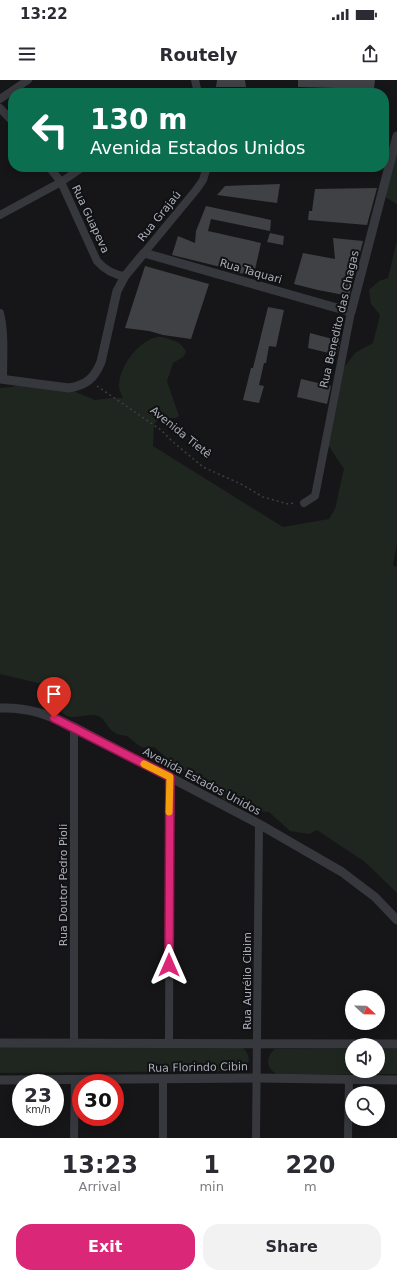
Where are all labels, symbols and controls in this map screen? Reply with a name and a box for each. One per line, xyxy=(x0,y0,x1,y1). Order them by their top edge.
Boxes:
text: 13:22 xyxy=(20,5,68,23)
icon: menu xyxy=(16,43,38,65)
icon: share xyxy=(359,43,381,65)
text: Routely xyxy=(160,44,237,65)
text: 130 m xyxy=(90,103,187,136)
icon: left xyxy=(24,104,76,156)
text: Avenida Estados Unidos xyxy=(90,137,305,158)
street label: Rua Guapeva xyxy=(69,183,112,255)
street label: Rua Grajaú xyxy=(135,189,184,244)
street label: Rua Benedito das Chagas xyxy=(317,249,362,389)
street label: Rua Taquari xyxy=(218,256,284,287)
street label: Avenida Tietê xyxy=(148,404,214,461)
pin xyxy=(37,677,71,718)
icon: arrive xyxy=(43,683,65,705)
street label: Avenida Estados Unidos xyxy=(141,745,263,818)
street label: Rua Doutor Pedro Pioli xyxy=(57,824,70,946)
street label: Rua Aurélio Cibim xyxy=(241,932,254,1030)
position arrow xyxy=(148,944,190,986)
north arrow xyxy=(345,990,385,1030)
map controls xyxy=(345,990,385,1126)
button: sound xyxy=(345,1038,385,1078)
street label: Rua Florindo Cibin xyxy=(148,1060,248,1075)
speed limit sign: 30 xyxy=(72,1074,124,1126)
text: 23 xyxy=(24,1083,52,1107)
button: search xyxy=(345,1086,385,1126)
text: km/h xyxy=(25,1104,51,1115)
text: 13:23 xyxy=(61,1151,138,1179)
text: 1 xyxy=(203,1151,220,1179)
text: 220 xyxy=(285,1151,335,1179)
text: Arrival xyxy=(79,1179,121,1194)
text: min xyxy=(199,1179,224,1194)
text: m xyxy=(304,1179,317,1194)
button: Exit xyxy=(16,1224,195,1270)
button: Share xyxy=(203,1224,381,1270)

